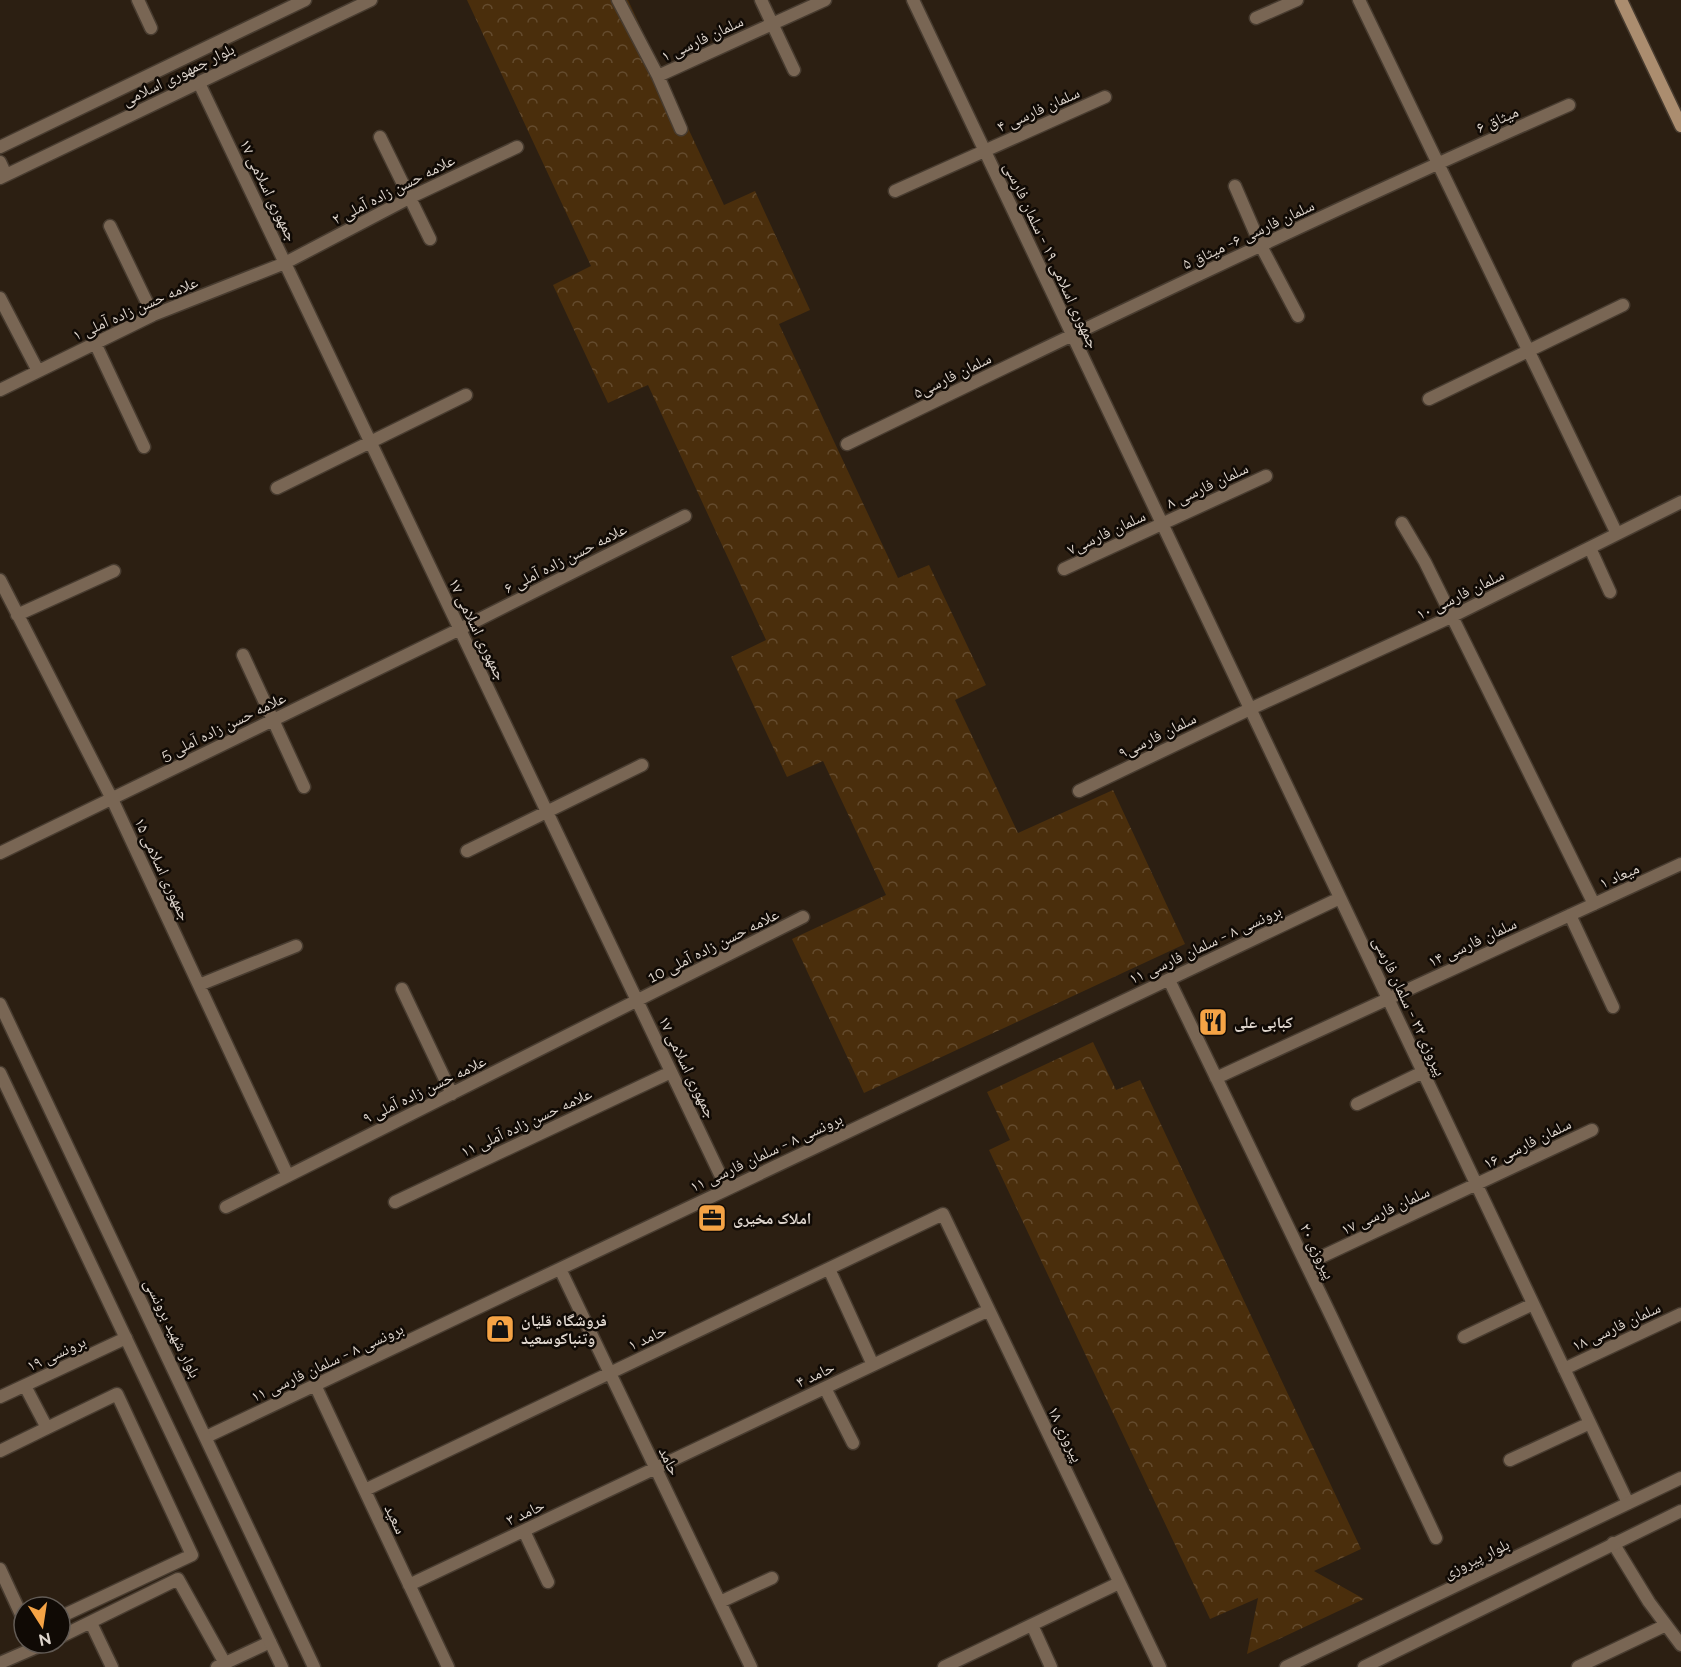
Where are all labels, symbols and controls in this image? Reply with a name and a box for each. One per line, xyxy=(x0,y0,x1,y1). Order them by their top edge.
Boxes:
street label: سلمان فارسی ۱ xyxy=(658,11,747,67)
street label: بلوار جمهوری اسلامی xyxy=(119,39,238,111)
street label: سلمان فارسی ۴ xyxy=(994,83,1083,137)
street label: میثاق ۶ xyxy=(1473,102,1522,138)
street label: جمهوری اسلامی ۱۷ xyxy=(235,136,301,245)
street label: علامه حسن زاده آملی ۲ xyxy=(329,150,458,229)
street label: جمهوری اسلامی ۱۹ - سلمان فارسی xyxy=(999,159,1103,352)
street label: سلمان فارسی ۶- میثاق ۵ xyxy=(1179,195,1318,274)
street label: علامه حسن زاده آملی ۱ xyxy=(70,272,201,346)
street label: سلمان فارسی۵ xyxy=(910,348,995,403)
street label: سلمان فارسی ۸ xyxy=(1163,458,1252,514)
street label: سلمان فارسی۷ xyxy=(1064,506,1149,560)
street label: علامه حسن زاده آملی ۶ xyxy=(501,519,630,598)
street label: سلمان فارسی ۱۰ xyxy=(1413,565,1508,625)
street label: جمهوری اسلامی ۱۷ xyxy=(444,575,510,684)
street label: علامه حسن زاده آملی 5 xyxy=(158,688,289,766)
street label: سلمان فارسی۹ xyxy=(1115,708,1200,763)
street label: جمهوری اسلامی ۱۵ xyxy=(129,815,195,924)
street label: میعاد ۱ xyxy=(1596,858,1642,893)
street label: برونسی ۸ - سلمان فارسی ۱۱ xyxy=(1126,901,1285,989)
street label: علامه حسن زاده آملی 10 xyxy=(644,904,782,988)
street label: سلمان فارسی ۱۴ xyxy=(1425,914,1520,972)
street label: پیروزی ۲۲ - سلمان فارسی xyxy=(1368,933,1450,1080)
restaurant icon: کبابی علی xyxy=(1197,1006,1229,1038)
street label: جمهوری اسلامی ۱۷ xyxy=(654,1013,720,1122)
place label: کبابی علی xyxy=(1234,1013,1293,1032)
street label: علامه حسن زاده آملی ۹ xyxy=(359,1051,490,1129)
street label: علامه حسن زاده آملی ۱۱ xyxy=(458,1084,595,1162)
street label: برونسی ۸ - سلمان فارسی ۱۱ xyxy=(687,1109,846,1197)
street label: سلمان فارسی ۱۶ xyxy=(1480,1114,1575,1174)
street label: سلمان فارسی ۱۷ xyxy=(1338,1182,1433,1240)
office icon: املاک مخیری xyxy=(696,1202,728,1234)
place label: املاک مخیری xyxy=(733,1209,811,1228)
street label: پیروزی ۲۰ xyxy=(1295,1220,1339,1283)
street label: بلوار شهید برونسی xyxy=(139,1275,205,1381)
street label: سلمان فارسی ۱۸ xyxy=(1569,1298,1664,1356)
place label: فروشگاه قلیان وتنباکوسعید xyxy=(521,1311,607,1348)
shop icon: فروشگاه قلیان وتنباکوسعید xyxy=(484,1313,516,1345)
street label: برونسی ۸ - سلمان فارسی ۱۱ xyxy=(248,1319,407,1407)
street label: حامد ۱ xyxy=(625,1320,670,1355)
street label: برونسی ۱۹ xyxy=(24,1332,89,1376)
street label: حامد ۴ xyxy=(793,1357,838,1392)
street label: پیروزی ۱۸ xyxy=(1043,1403,1087,1466)
street label: حامد xyxy=(655,1444,684,1478)
street label: حامد ۳ xyxy=(503,1495,548,1530)
street label: سعید xyxy=(380,1501,411,1537)
street label: بلوار پیروزی xyxy=(1440,1534,1513,1583)
north arrow xyxy=(12,1595,72,1655)
text: N xyxy=(37,1629,53,1650)

